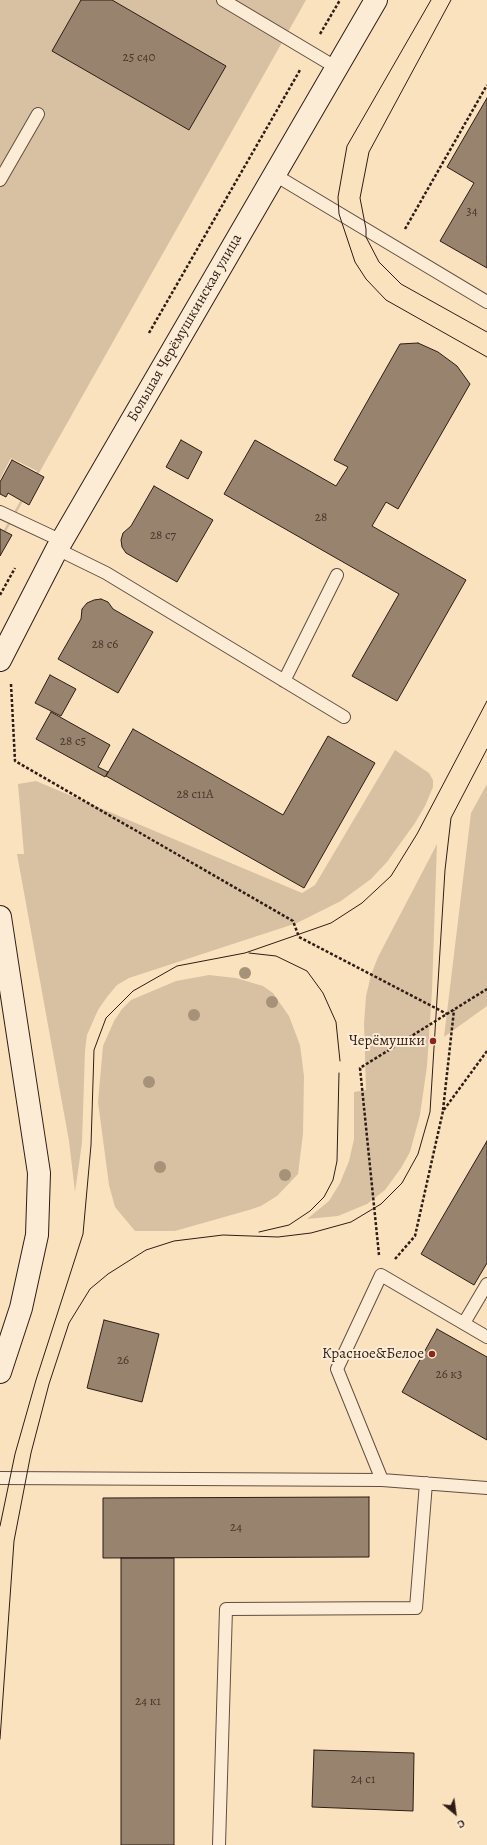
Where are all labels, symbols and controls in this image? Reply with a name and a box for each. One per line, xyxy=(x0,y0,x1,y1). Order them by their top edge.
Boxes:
house number: 25 с40 xyxy=(123,50,155,66)
house number: 34 xyxy=(466,204,478,220)
street label: Большая Черёмушкинская улица xyxy=(124,231,246,425)
house number: 28 xyxy=(315,510,327,526)
house number: 28 с7 xyxy=(150,528,176,544)
house number: 28 с6 xyxy=(92,637,118,653)
house number: 28 с5 xyxy=(60,734,86,750)
house number: 28 с11А xyxy=(176,787,214,803)
place label: Черёмушки xyxy=(349,1032,425,1050)
marker: Черёмушки xyxy=(428,1036,438,1046)
place label: Красное&Белое xyxy=(322,1345,424,1363)
marker: Красное&Белое xyxy=(427,1349,437,1359)
house number: 26 xyxy=(117,1353,129,1369)
house number: 26 к3 xyxy=(436,1367,462,1383)
house number: 24 xyxy=(230,1520,242,1536)
house number: 24 к1 xyxy=(135,1694,161,1710)
house number: 24 с1 xyxy=(351,1772,375,1788)
north arrow xyxy=(435,1793,475,1833)
text: С xyxy=(454,1816,468,1832)

